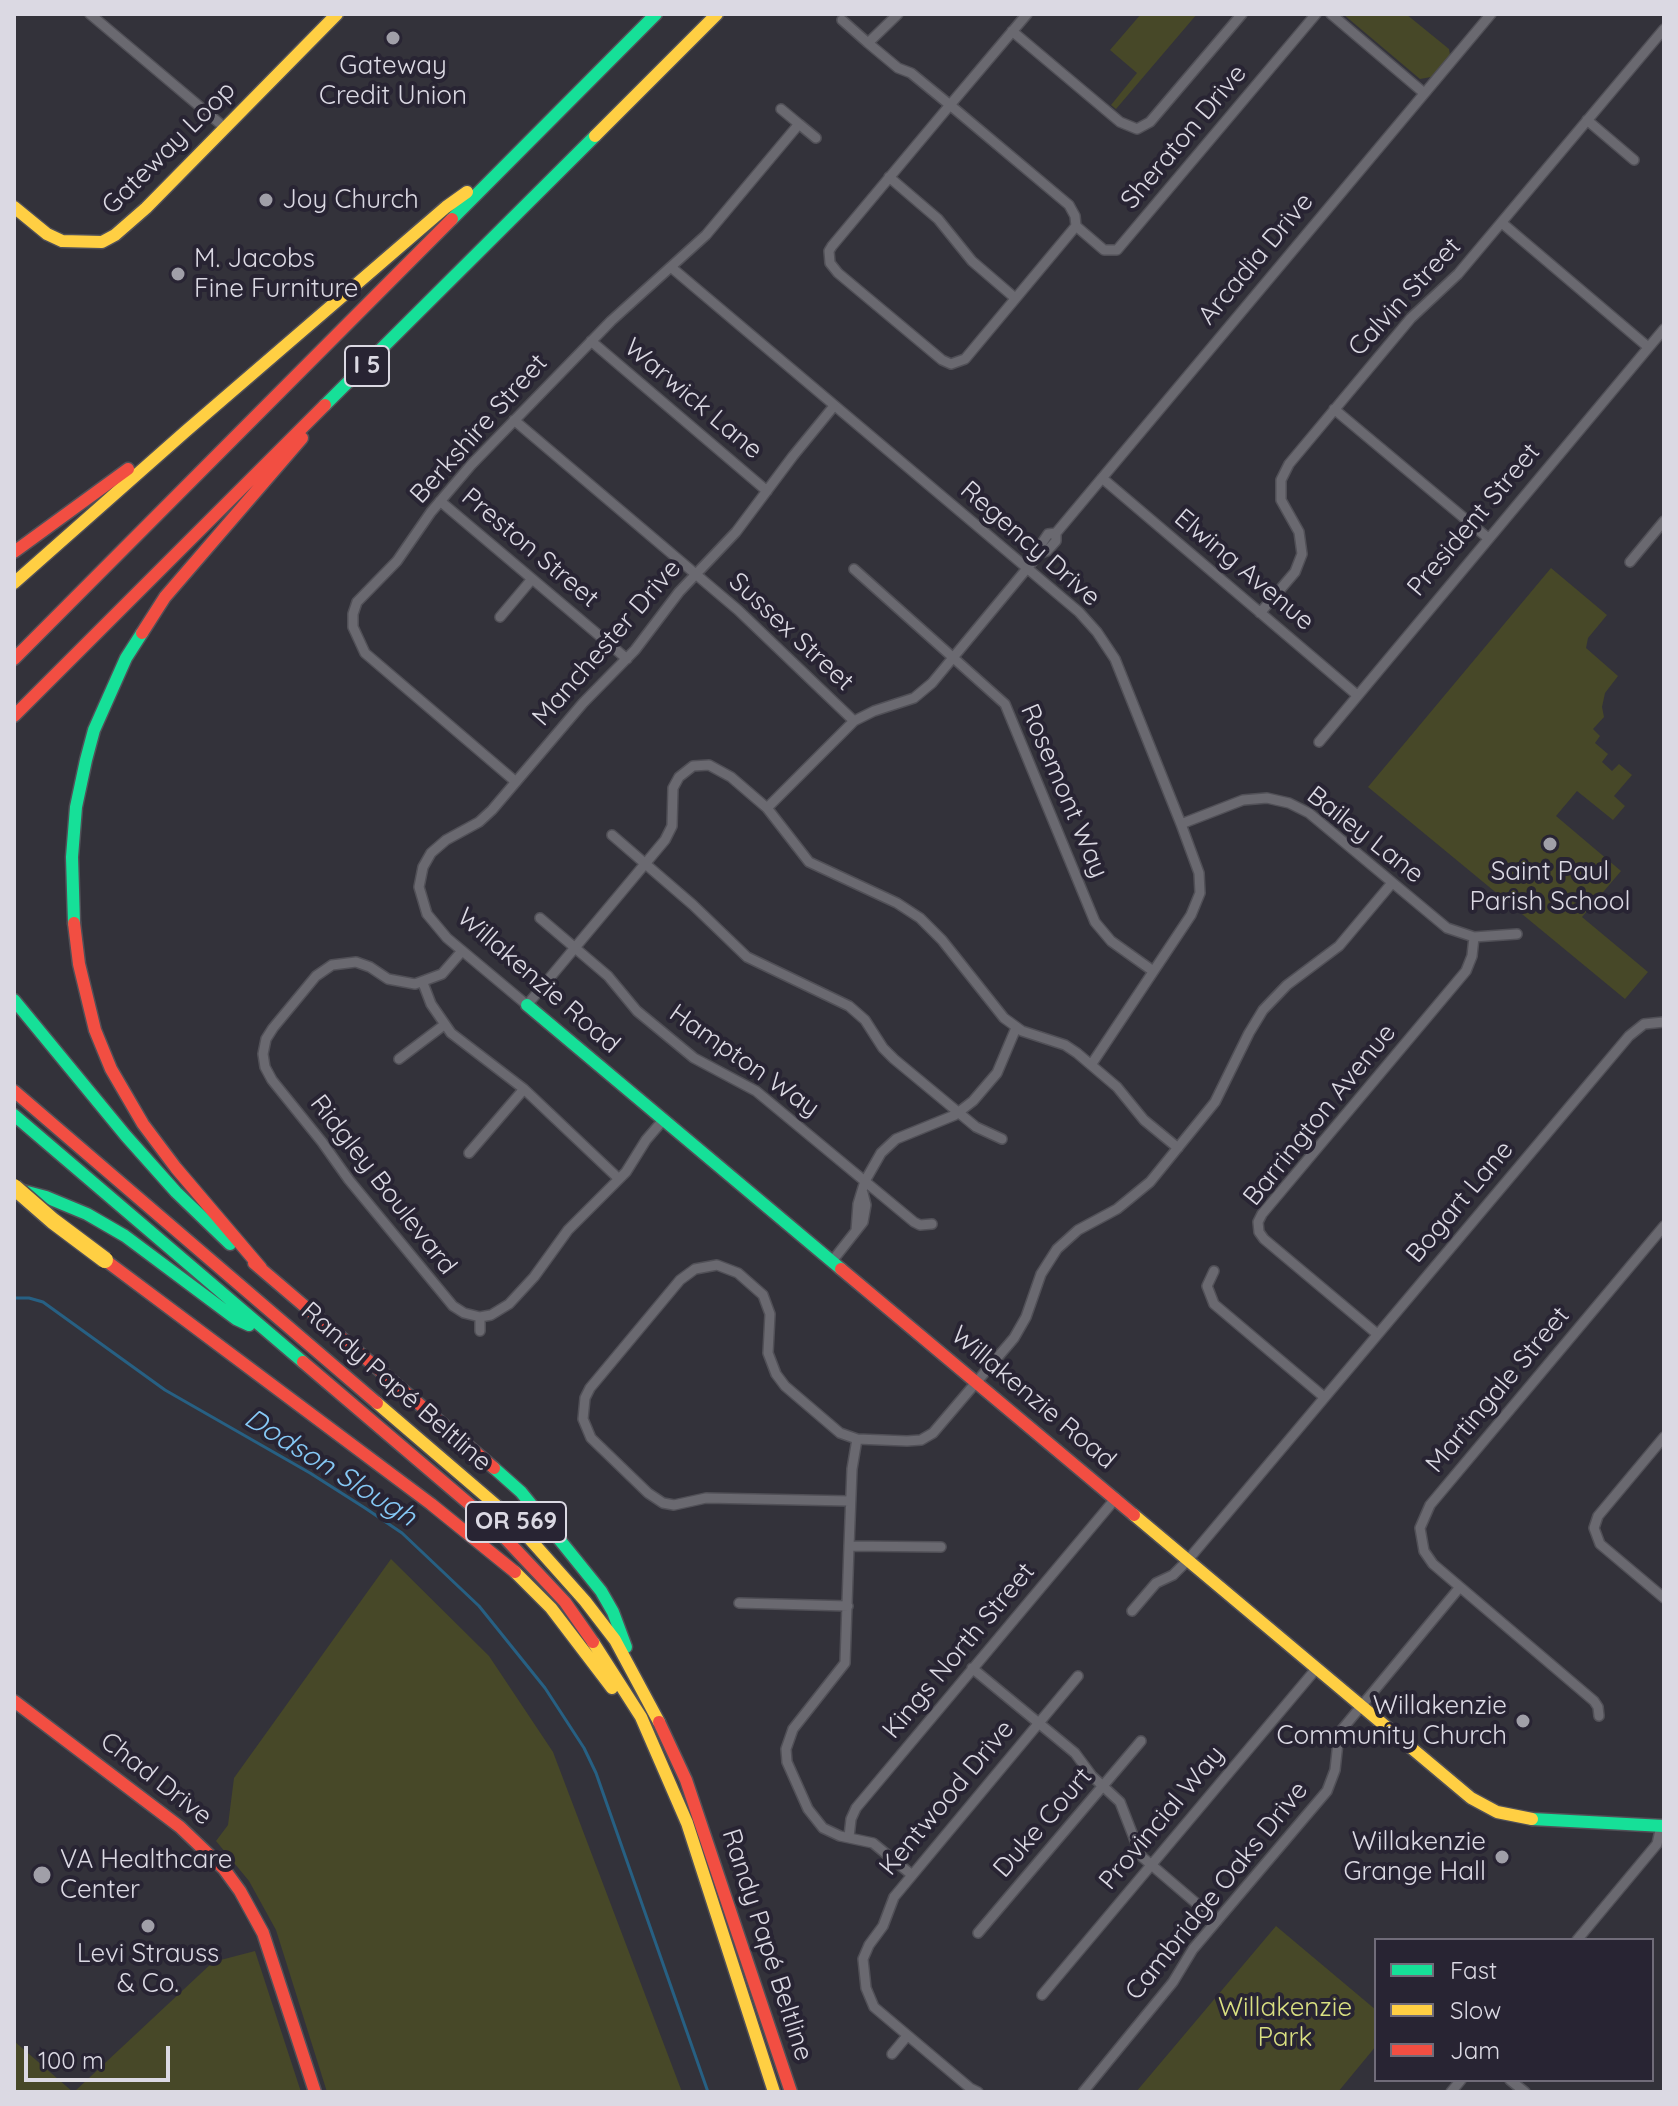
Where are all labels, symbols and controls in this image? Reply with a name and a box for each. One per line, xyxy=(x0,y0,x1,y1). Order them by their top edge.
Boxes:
marker: Gateway Credit Union xyxy=(384,29,402,47)
place label: Gateway Credit Union xyxy=(319,50,467,112)
street label: Sheraton Drive xyxy=(1115,59,1253,215)
street label: Gateway Loop xyxy=(96,75,242,221)
place label: Joy Church xyxy=(282,184,419,216)
street label: Arcadia Drive xyxy=(1192,187,1320,331)
marker: Joy Church xyxy=(257,191,275,209)
street label: Calvin Street xyxy=(1342,231,1468,363)
place label: M. Jacobs Fine Furniture xyxy=(194,243,359,304)
marker: M. Jacobs Fine Furniture xyxy=(169,265,187,283)
street label: Warwick Lane xyxy=(618,332,768,466)
road number: I 5 xyxy=(345,346,389,386)
street label: Berkshire Street xyxy=(404,348,554,510)
street label: President Street xyxy=(1401,437,1547,603)
street label: Regency Drive xyxy=(954,475,1106,613)
street label: Preston Street xyxy=(455,482,605,614)
street label: Elwing Avenue xyxy=(1168,503,1320,637)
street label: Manchester Drive xyxy=(526,553,688,733)
street label: Sussex Street xyxy=(722,566,860,698)
street label: Rosemont Way xyxy=(1013,699,1115,883)
street label: Bailey Lane xyxy=(1300,780,1430,890)
marker: Saint Paul Parish School xyxy=(1541,835,1559,853)
place label: Saint Paul Parish School xyxy=(1470,856,1630,918)
street label: Willakenzie Road xyxy=(450,902,626,1060)
street label: Hampton Way xyxy=(663,998,825,1124)
street label: Barrington Avenue xyxy=(1237,1018,1403,1212)
street label: Ridgley Boulevard xyxy=(303,1089,463,1281)
street label: Bogart Lane xyxy=(1400,1135,1520,1269)
street label: Randy Papé Beltline xyxy=(294,1296,498,1478)
street label: Martingale Street xyxy=(1419,1301,1577,1479)
street label: Willakenzie Road xyxy=(944,1320,1122,1476)
water label: Dodson Slough xyxy=(238,1402,422,1534)
road number: OR 569 xyxy=(466,1502,566,1542)
street label: Kings North Street xyxy=(876,1557,1042,1745)
place label: Willakenzie Community Church xyxy=(1277,1690,1507,1752)
marker: Willakenzie Community Church xyxy=(1514,1712,1532,1730)
street label: Kentwood Drive xyxy=(873,1714,1021,1882)
street label: Chad Drive xyxy=(94,1726,218,1832)
street label: Provincial Way xyxy=(1093,1740,1231,1896)
street label: Duke Court xyxy=(987,1762,1099,1884)
street label: Cambridge Oaks Drive xyxy=(1119,1775,1315,2007)
street label: Randy Papé Beltline xyxy=(715,1825,819,2065)
place label: Willakenzie Grange Hall xyxy=(1344,1826,1486,1888)
place label: VA Healthcare Center xyxy=(60,1844,232,1906)
marker: Willakenzie Grange Hall xyxy=(1493,1848,1511,1866)
marker: VA Healthcare Center xyxy=(31,1864,53,1886)
marker: Levi Strauss & Co. xyxy=(139,1917,157,1935)
place label: Levi Strauss & Co. xyxy=(77,1938,219,2000)
legend xyxy=(1374,1938,1654,2082)
text: Fast xyxy=(1450,1955,1497,1985)
park label: Willakenzie Park xyxy=(1218,1992,1352,2054)
text: Slow xyxy=(1450,1995,1501,2025)
scale bar xyxy=(28,2030,174,2080)
text: Jam xyxy=(1450,2035,1500,2065)
text: 100 m xyxy=(38,2045,104,2075)

